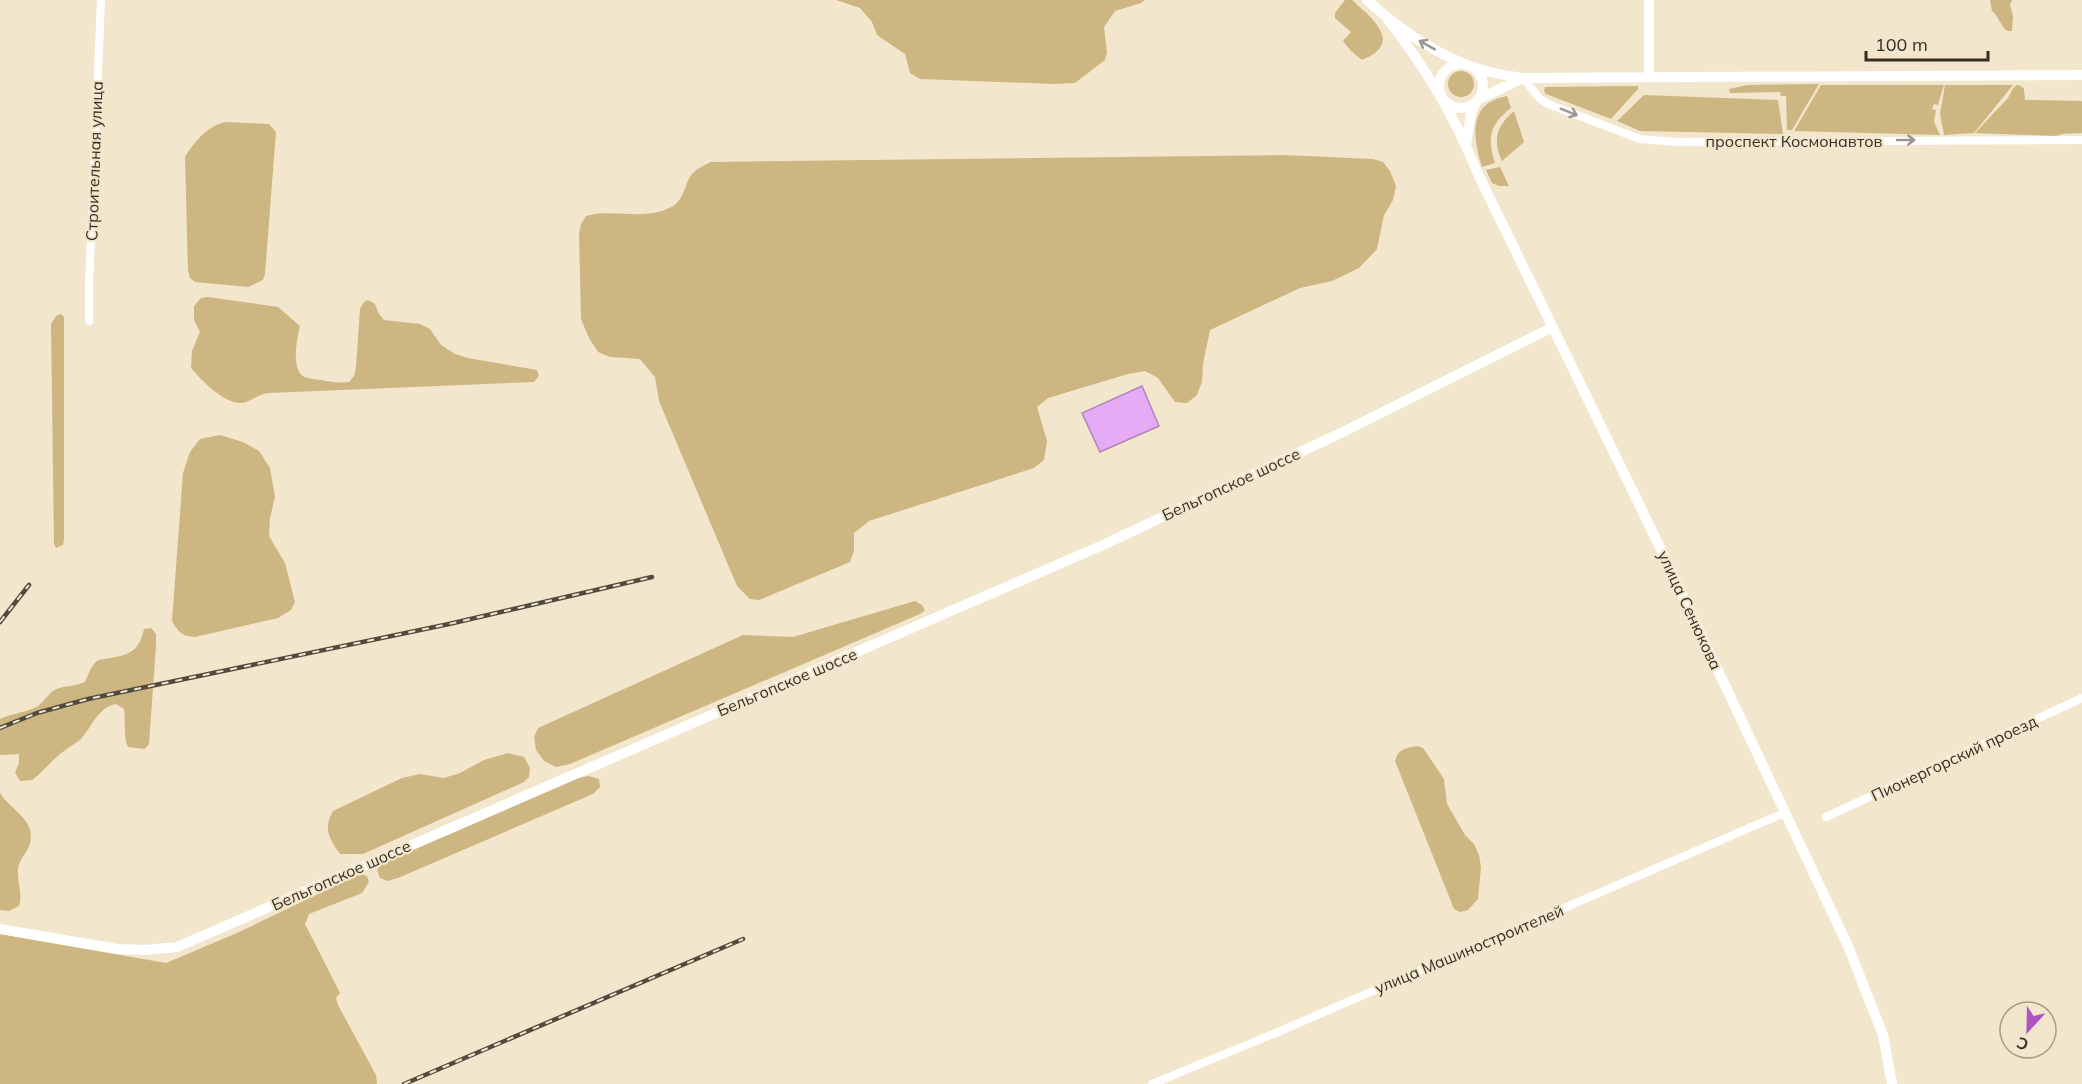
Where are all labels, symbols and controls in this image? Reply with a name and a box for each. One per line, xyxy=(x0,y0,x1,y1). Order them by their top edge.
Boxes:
scale bar xyxy=(1866,24,1988,62)
text: 100 m xyxy=(1875,33,1928,56)
one-way arrow xyxy=(1419,39,1436,51)
street label: Строительная улица xyxy=(81,81,107,241)
one-way arrow xyxy=(1559,108,1577,119)
street label: проспект Космонавтов xyxy=(1706,131,1882,151)
one-way arrow xyxy=(1895,134,1915,146)
street label: Бельгопское шоссе xyxy=(1159,443,1303,525)
street label: улица Сенюкова xyxy=(1654,547,1726,673)
street label: Бельгопское шоссе xyxy=(714,643,860,721)
street label: Пионергорский проезд xyxy=(1868,711,2040,805)
street label: Бельгопское шоссе xyxy=(268,835,414,915)
street label: улица Машиностроителей xyxy=(1371,900,1567,998)
north arrow xyxy=(1998,1000,2058,1060)
text: С xyxy=(2014,1033,2031,1055)

